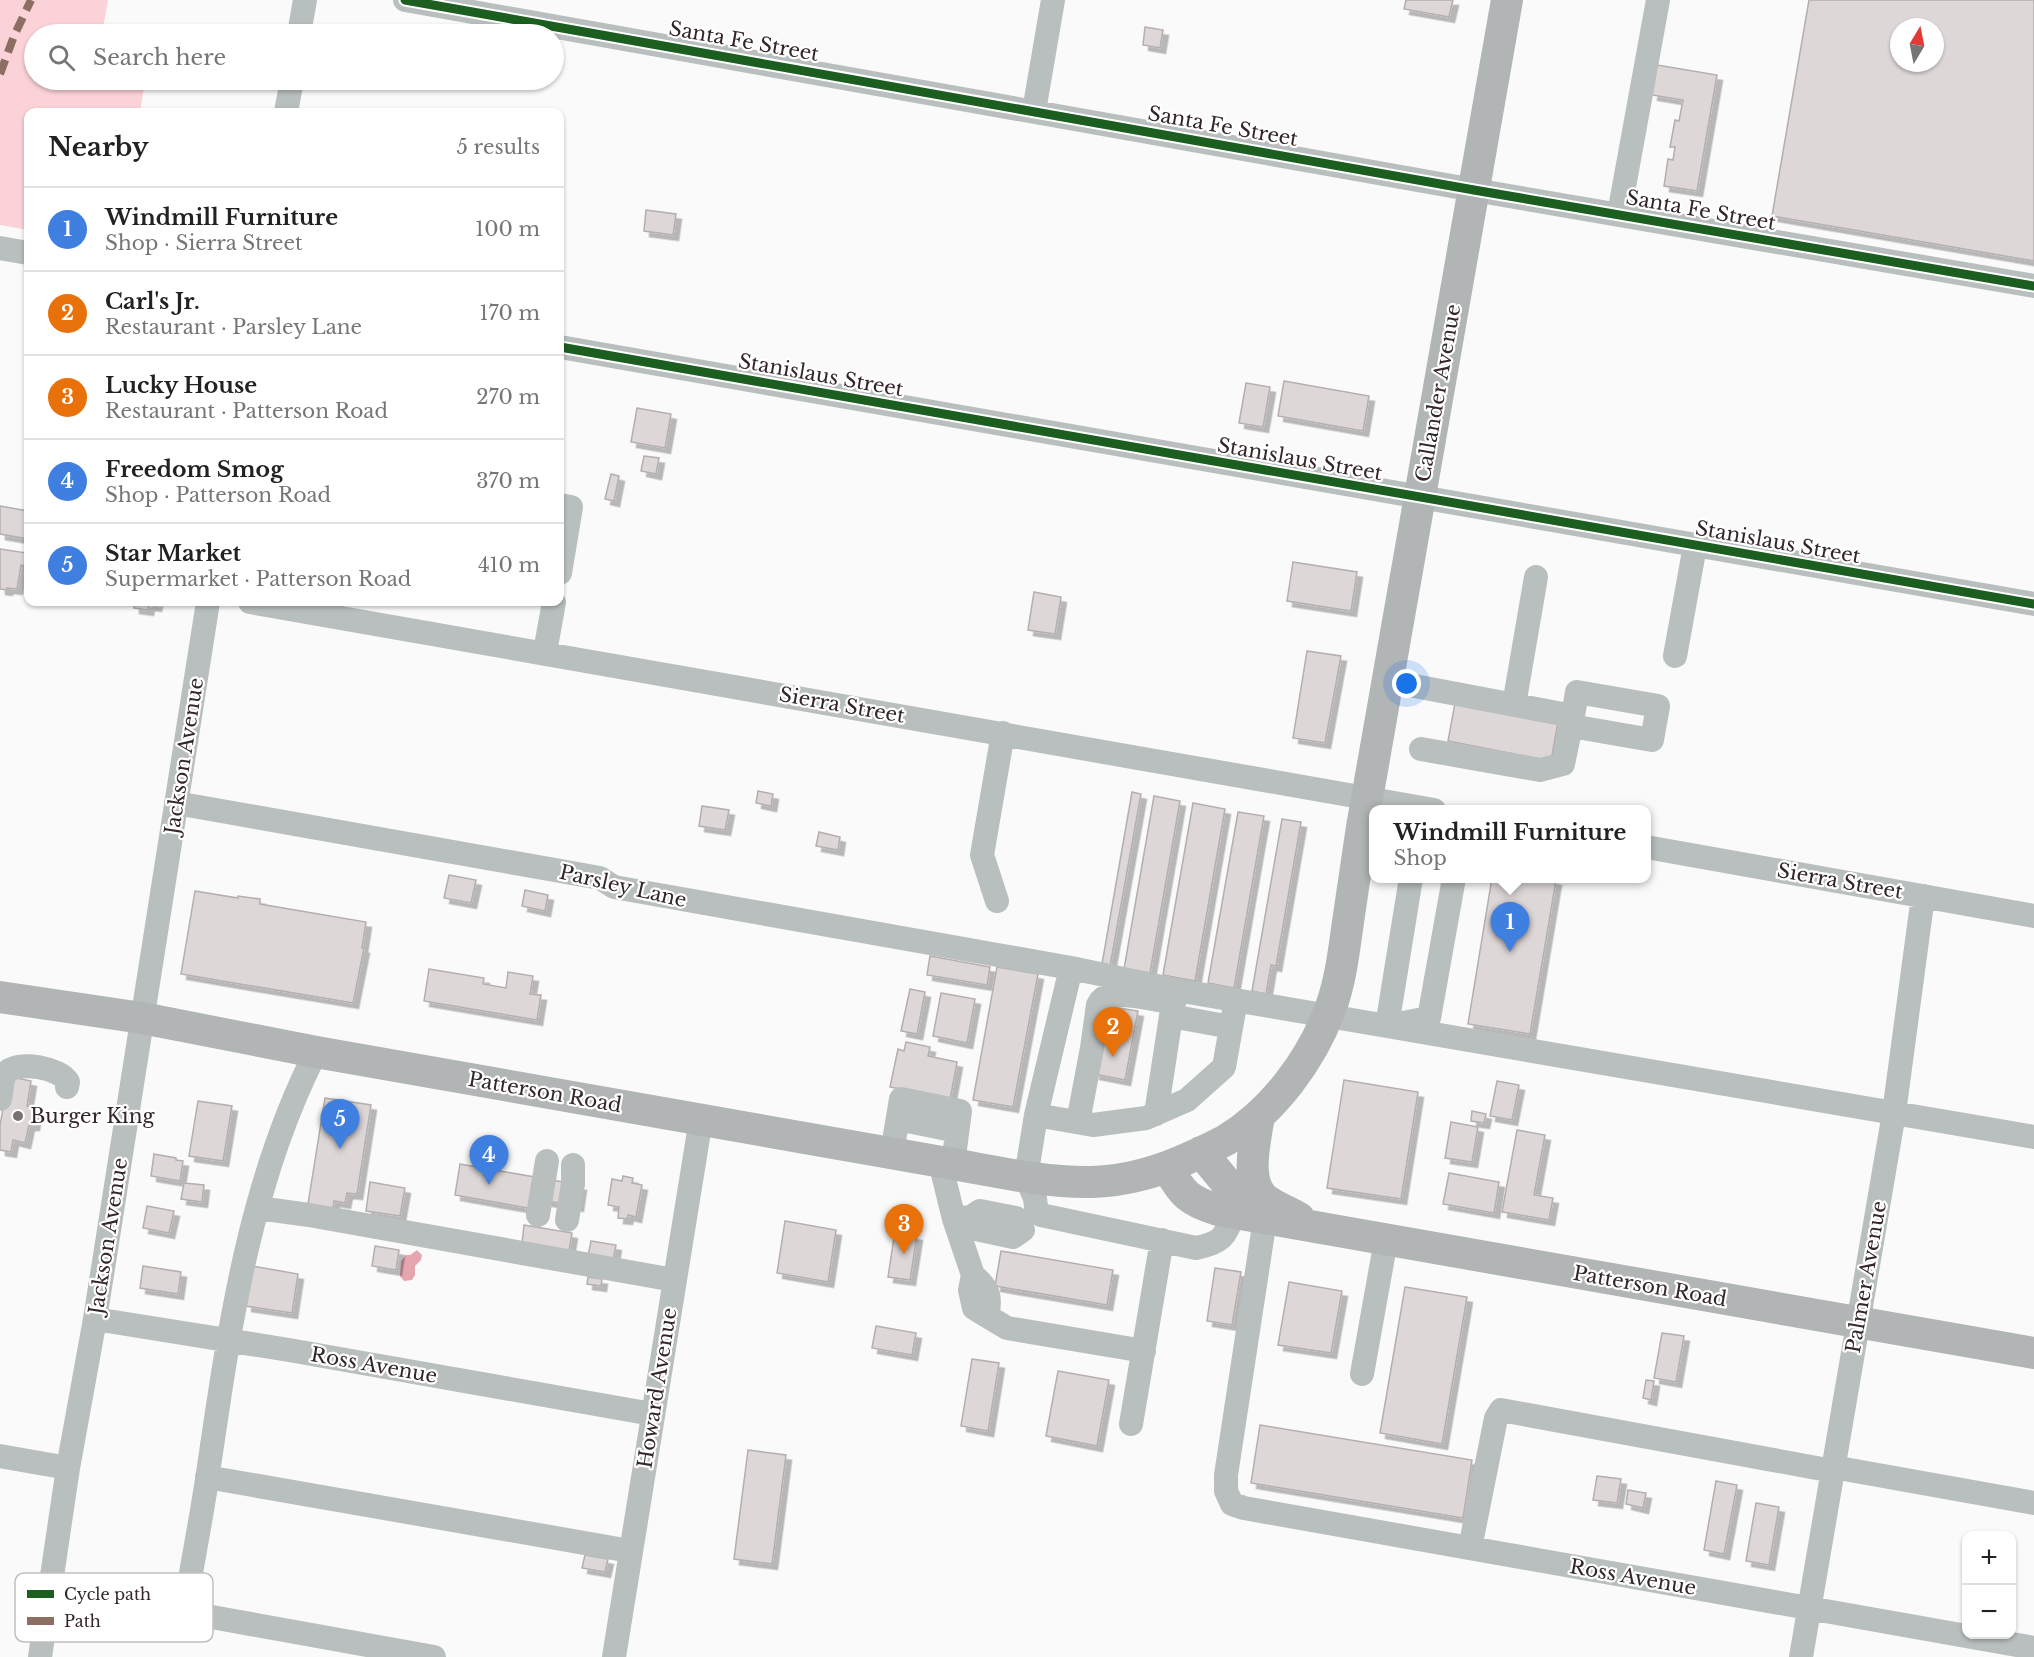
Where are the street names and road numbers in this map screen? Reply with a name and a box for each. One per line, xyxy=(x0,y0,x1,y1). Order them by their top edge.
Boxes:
street label: Santa Fe Street xyxy=(667,16,821,66)
street label: Santa Fe Street xyxy=(1146,101,1300,151)
street label: Santa Fe Street xyxy=(1624,185,1778,235)
street label: Callander Avenue xyxy=(1411,302,1465,484)
street label: Stanislaus Street xyxy=(737,349,906,401)
street label: Stanislaus Street xyxy=(1216,433,1385,485)
street label: Stanislaus Street xyxy=(1694,516,1863,568)
street label: Jackson Avenue xyxy=(159,676,208,839)
street label: Sierra Street xyxy=(777,682,907,728)
street label: Sierra Street xyxy=(1775,858,1905,904)
street label: Parsley Lane xyxy=(557,860,689,912)
street label: Patterson Road xyxy=(466,1067,624,1117)
street label: Jackson Avenue xyxy=(83,1156,132,1319)
street label: Palmer Avenue xyxy=(1841,1199,1891,1355)
street label: Patterson Road xyxy=(1571,1261,1729,1311)
street label: Howard Avenue xyxy=(632,1306,682,1470)
street label: Ross Avenue xyxy=(309,1342,439,1388)
street label: Ross Avenue xyxy=(1568,1554,1698,1600)

